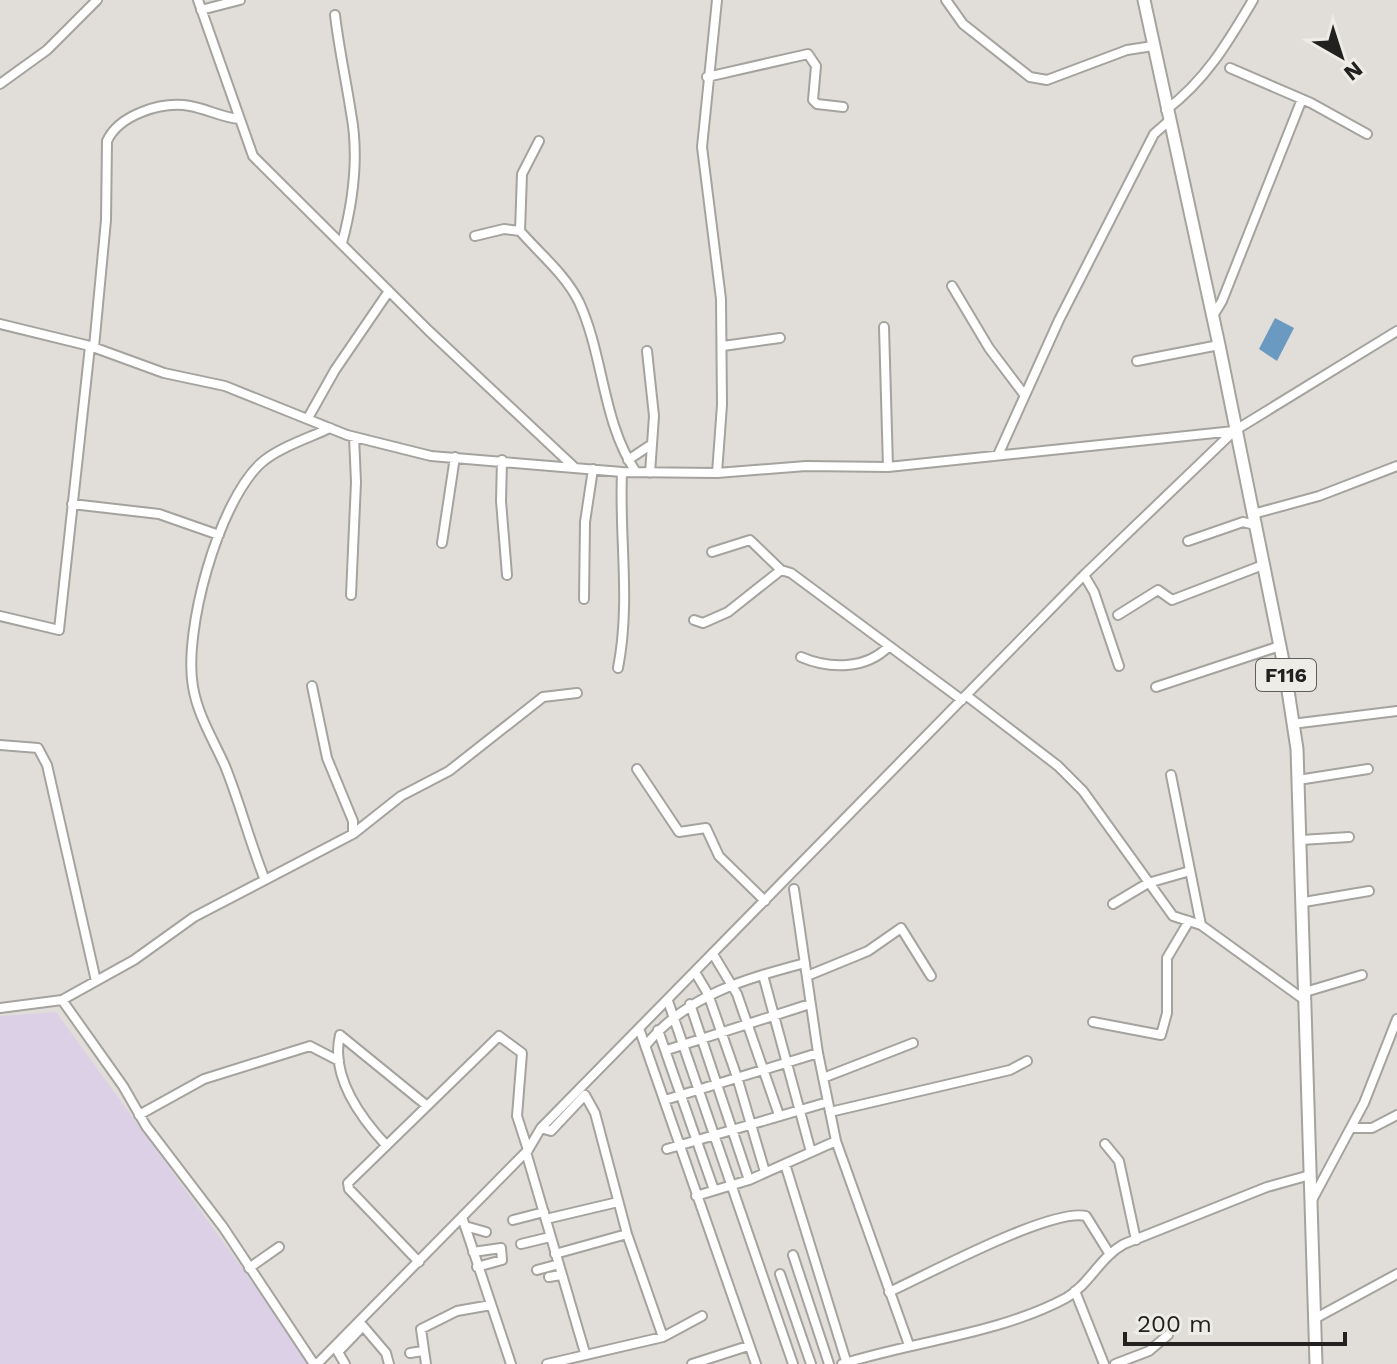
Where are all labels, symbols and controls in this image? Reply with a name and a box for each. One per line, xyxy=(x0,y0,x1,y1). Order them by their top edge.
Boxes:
north arrow xyxy=(1301,16,1381,96)
text: N xyxy=(1339,56,1367,86)
road number: F116 xyxy=(1256,659,1316,691)
scale bar xyxy=(1125,1296,1345,1346)
text: 200 m xyxy=(1137,1310,1212,1338)

